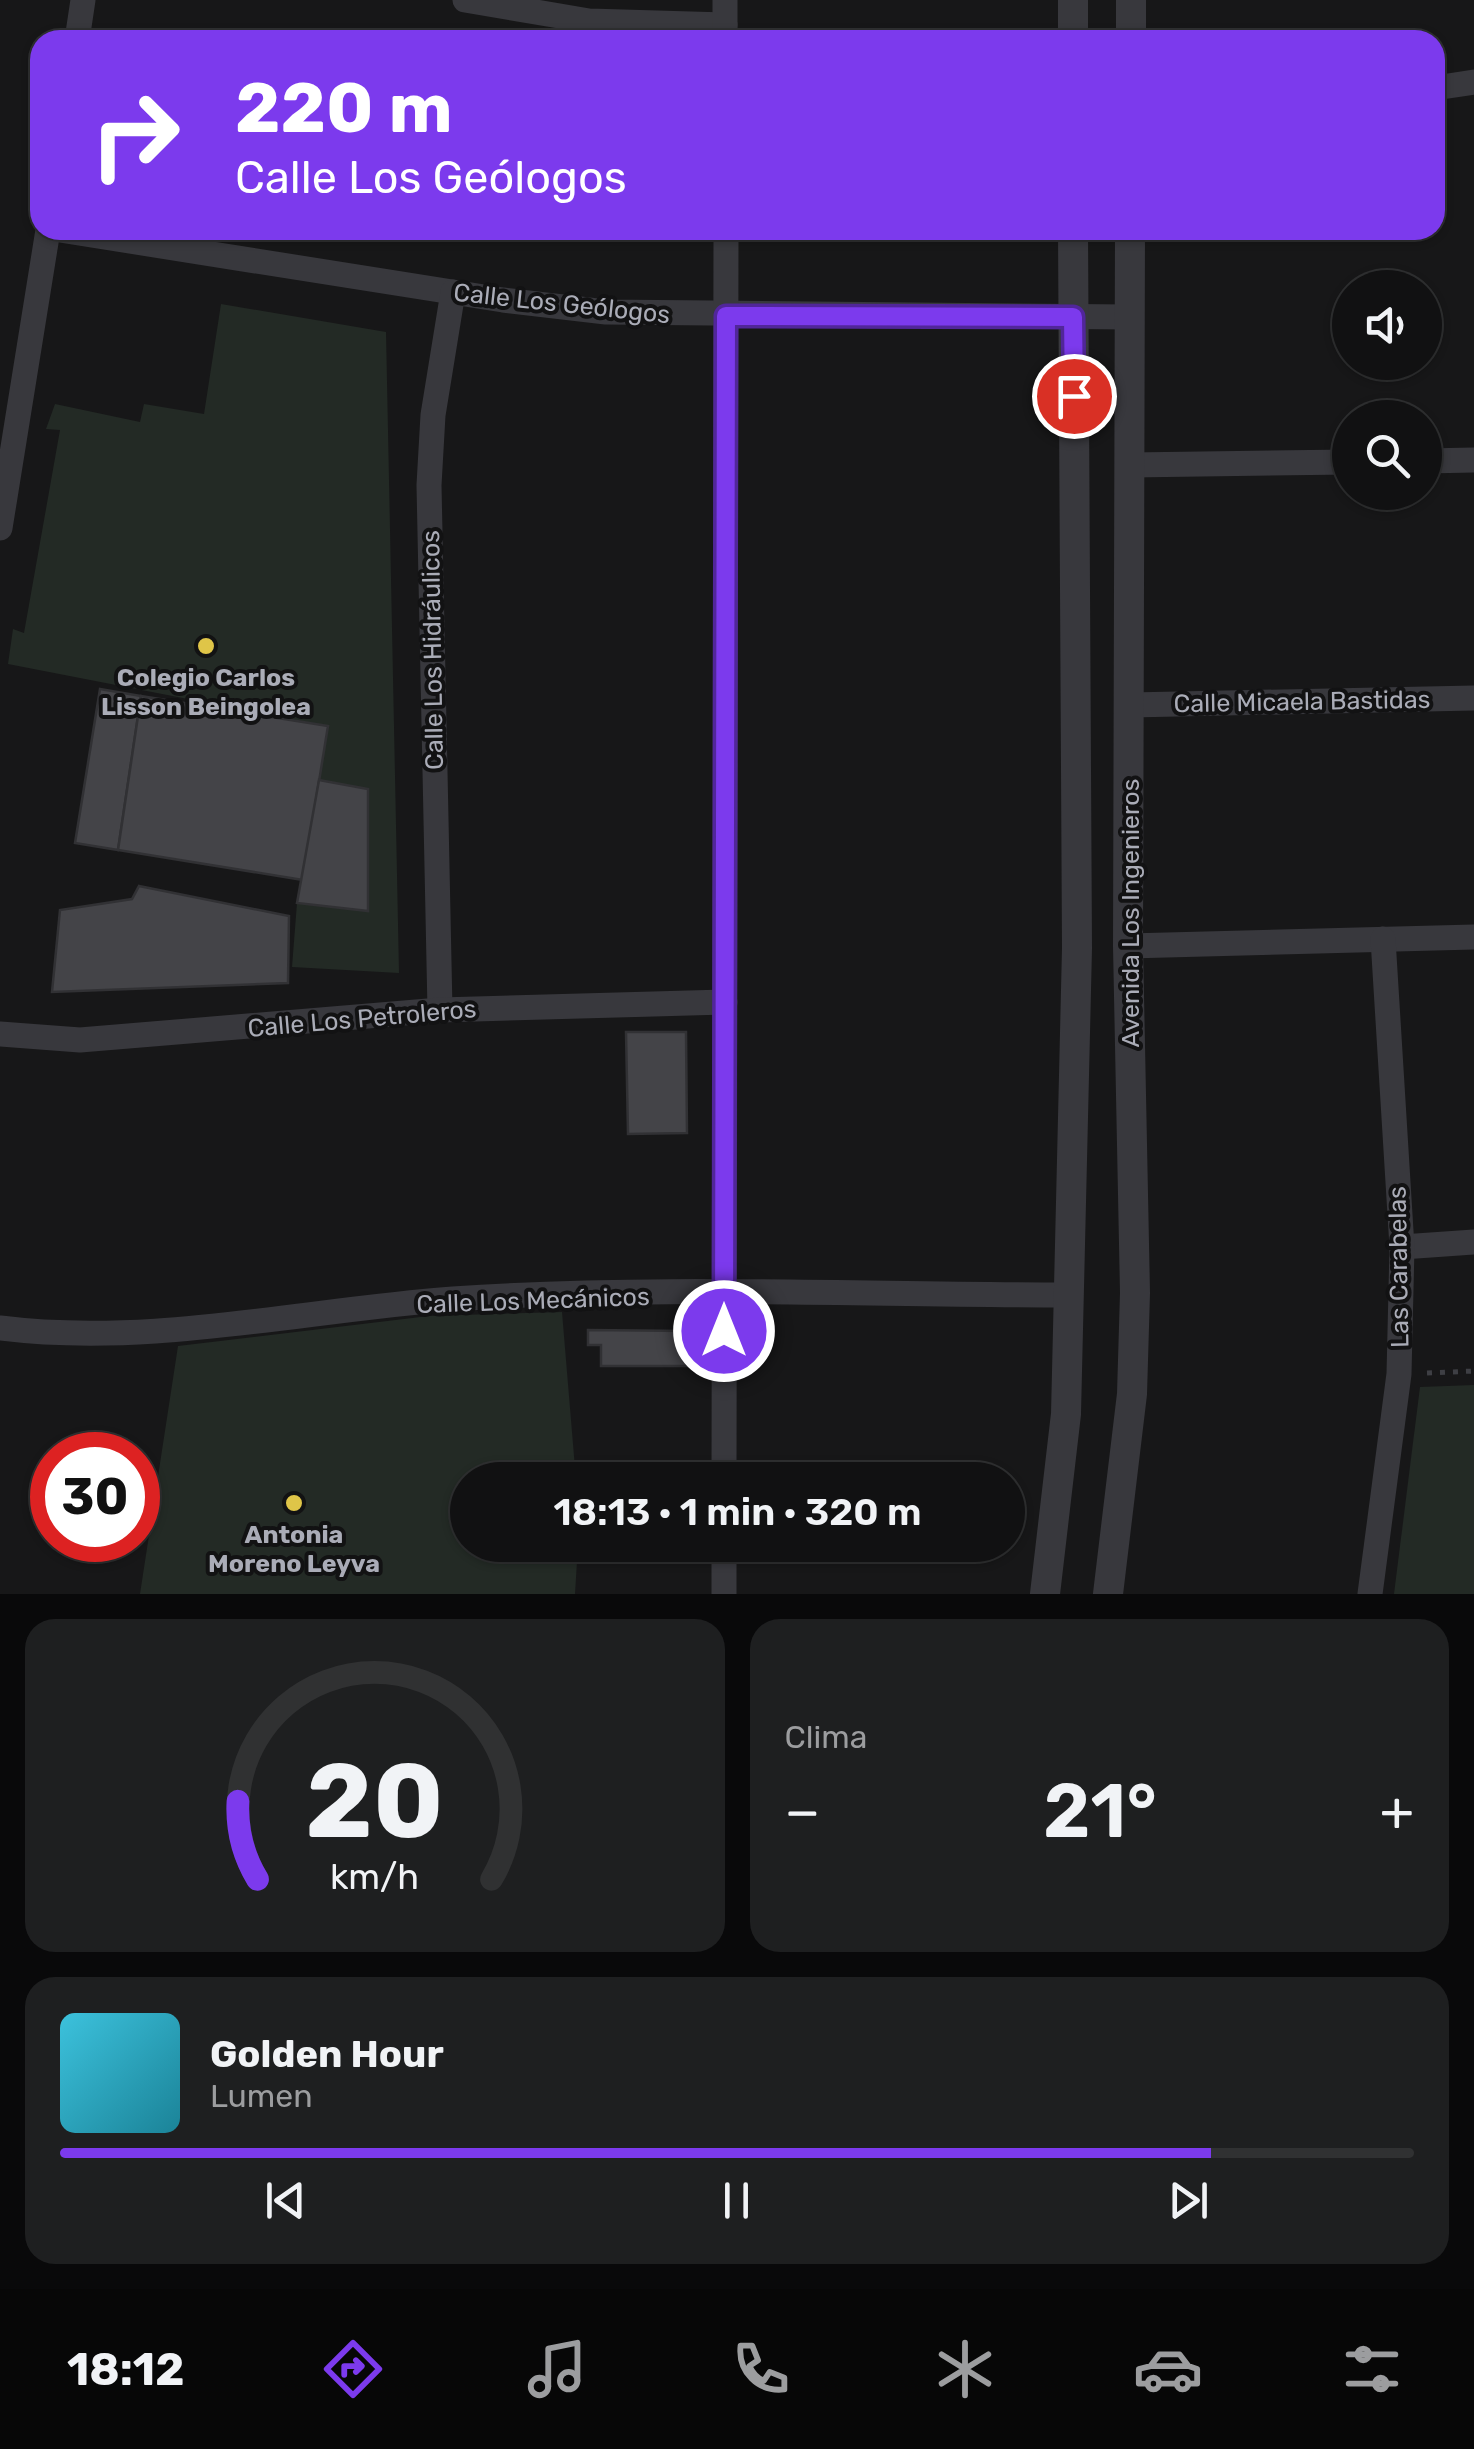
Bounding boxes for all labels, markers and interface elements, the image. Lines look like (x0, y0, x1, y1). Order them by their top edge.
text: 220 m (235, 67, 453, 150)
icon: right (70, 70, 200, 200)
text: Calle Los Geólogos (235, 151, 627, 204)
map controls (1332, 270, 1442, 510)
button: sound (1332, 270, 1442, 380)
street label: Calle Los Geólogos (452, 278, 672, 329)
pin (1032, 354, 1117, 439)
icon: arrive (1047, 369, 1102, 424)
button: search (1332, 400, 1442, 510)
street label: Calle Los Hidráulicos (416, 530, 449, 770)
marker: Colegio Carlos Lisson Beingolea (195, 635, 217, 657)
place label: Colegio Carlos Lisson Beingolea (101, 663, 311, 721)
street label: Calle Micaela Bastidas (1173, 685, 1431, 718)
street label: Avenida Los Ingenieros (1116, 779, 1145, 1047)
street label: Calle Los Petroleros (247, 994, 478, 1043)
street label: Las Carabelas (1383, 1186, 1414, 1348)
position arrow (672, 1279, 776, 1383)
street label: Calle Los Mecánicos (416, 1282, 650, 1319)
speed limit sign: 30 (30, 1432, 160, 1562)
text: 18:13 · 1 min · 320 m (553, 1489, 922, 1535)
marker: Antonia Moreno Leyva (283, 1492, 305, 1514)
place label: Antonia Moreno Leyva (208, 1520, 380, 1578)
text: Clima (785, 1718, 867, 1756)
text: 20 (306, 1740, 444, 1863)
text: 21° (1043, 1767, 1157, 1856)
text: − (785, 1779, 820, 1844)
text: + (1380, 1779, 1414, 1844)
text: km/h (330, 1856, 419, 1898)
text: Golden Hour (210, 2031, 444, 2077)
text: Lumen (210, 2077, 313, 2115)
icon: previous (258, 2173, 313, 2228)
icon: pause (709, 2173, 764, 2228)
icon: next (1161, 2173, 1216, 2228)
icon: directions (318, 2334, 388, 2404)
icon: music (522, 2334, 592, 2404)
icon: phone (726, 2334, 796, 2404)
icon: climate (930, 2334, 1000, 2404)
icon: car (1133, 2334, 1203, 2404)
icon: filters (1337, 2334, 1407, 2404)
text: 18:12 (67, 2343, 184, 2396)

